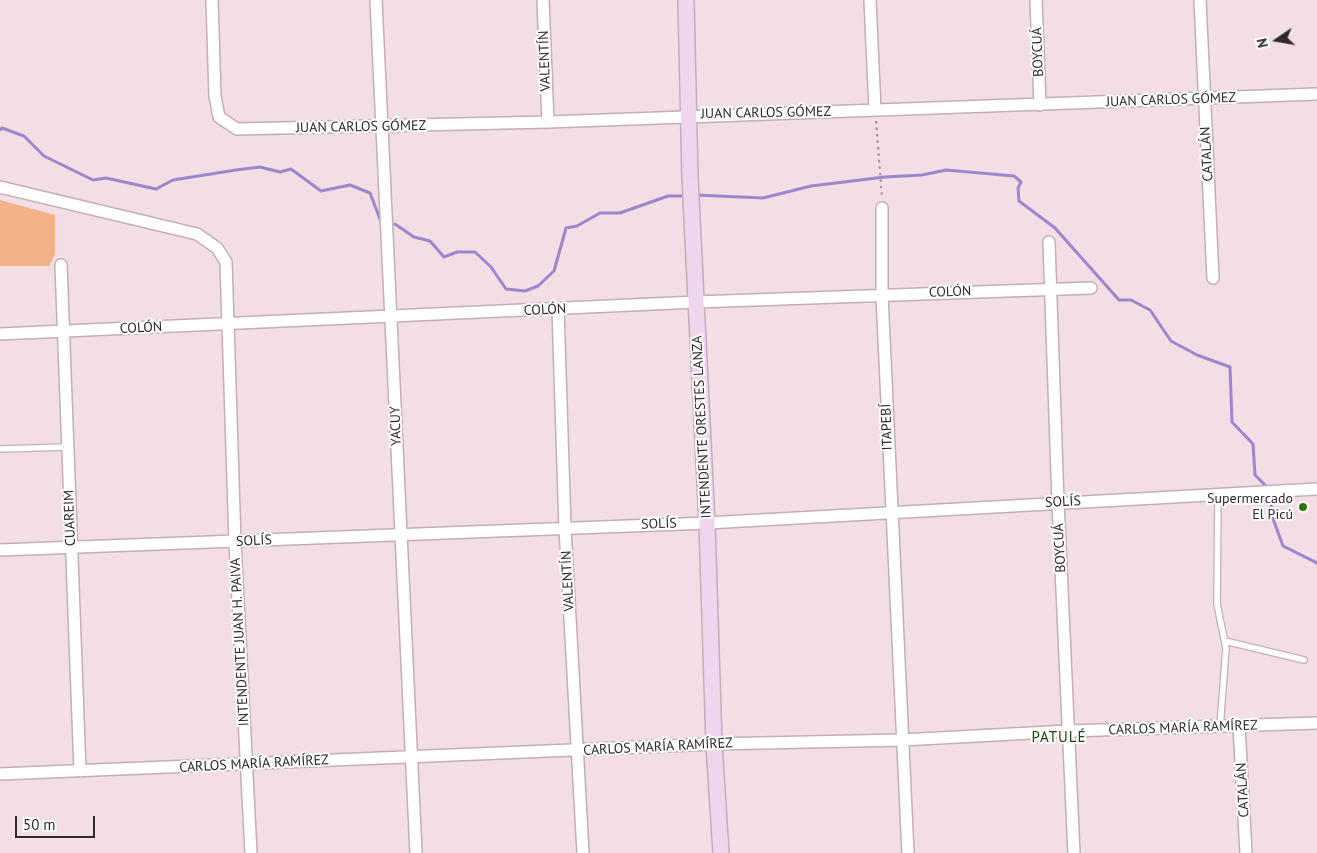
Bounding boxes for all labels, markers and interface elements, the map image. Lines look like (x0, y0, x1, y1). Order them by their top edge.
north arrow (1252, 15, 1302, 65)
street label: BOYCUÁ (1029, 27, 1047, 77)
street label: VALENTÍN (536, 30, 554, 92)
text: N (1253, 37, 1272, 49)
street label: JUAN CARLOS GÓMEZ (1106, 89, 1236, 111)
street label: JUAN CARLOS GÓMEZ (701, 103, 831, 123)
street label: JUAN CARLOS GÓMEZ (296, 117, 426, 137)
street label: CATALÁN (1197, 126, 1217, 182)
street label: COLÓN (928, 283, 972, 301)
street label: COLÓN (523, 300, 567, 320)
street label: COLÓN (119, 318, 163, 338)
street label: INTENDENTE ORESTES LANZA (689, 335, 715, 519)
street label: ITAPEBÍ (878, 403, 896, 451)
street label: YACUY (387, 406, 405, 446)
street label: CUAREIM (61, 490, 79, 546)
place label: Supermercado El Picú (1207, 491, 1293, 524)
street label: SOLÍS (1045, 493, 1081, 511)
marker: Supermercado El Picú (1297, 501, 1309, 513)
street label: SOLÍS (641, 515, 677, 533)
street label: BOYCUÁ (1050, 523, 1070, 573)
street label: SOLÍS (236, 532, 272, 550)
street label: VALENTÍN (558, 550, 578, 612)
street label: INTENDENTE JUAN H. PAIVA (227, 557, 253, 727)
street label: CARLOS MARÍA RAMÍREZ (1108, 717, 1258, 739)
district label: PATULÉ (1031, 729, 1087, 747)
street label: CARLOS MARÍA RAMÍREZ (583, 735, 733, 759)
street label: CARLOS MARÍA RAMÍREZ (179, 752, 329, 776)
street label: CATALÁN (1233, 762, 1253, 818)
scale bar (18, 806, 98, 838)
text: 50 m (23, 815, 56, 834)

